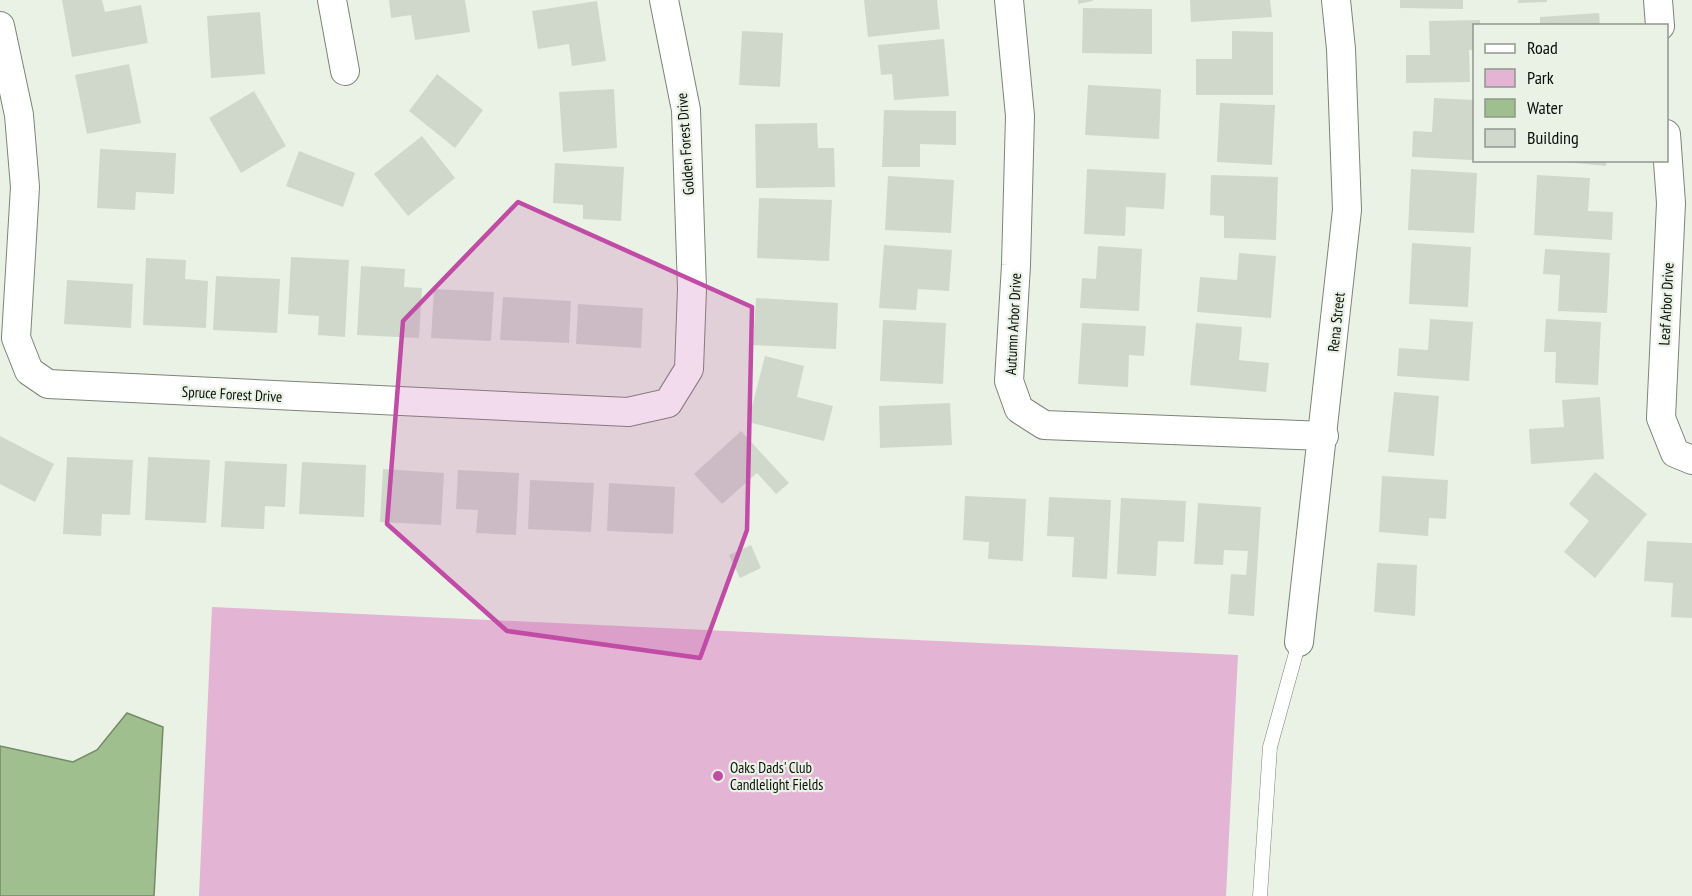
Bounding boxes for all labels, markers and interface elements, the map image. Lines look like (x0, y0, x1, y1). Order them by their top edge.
legend (1473, 24, 1668, 162)
text: Road (1527, 36, 1558, 59)
text: Park (1527, 66, 1554, 89)
street label: Golden Forest Drive (672, 92, 698, 196)
text: Water (1527, 96, 1563, 119)
text: Building (1527, 126, 1579, 149)
street label: Leaf Arbor Drive (1654, 262, 1678, 346)
street label: Autumn Arbor Drive (1001, 273, 1025, 375)
street label: Rena Street (1323, 291, 1349, 353)
street label: Spruce Forest Drive (181, 382, 283, 406)
place label: Oaks Dads' Club Candlelight Fields (730, 758, 823, 794)
marker: Oaks Dads' Club Candlelight Fields (711, 769, 725, 783)

